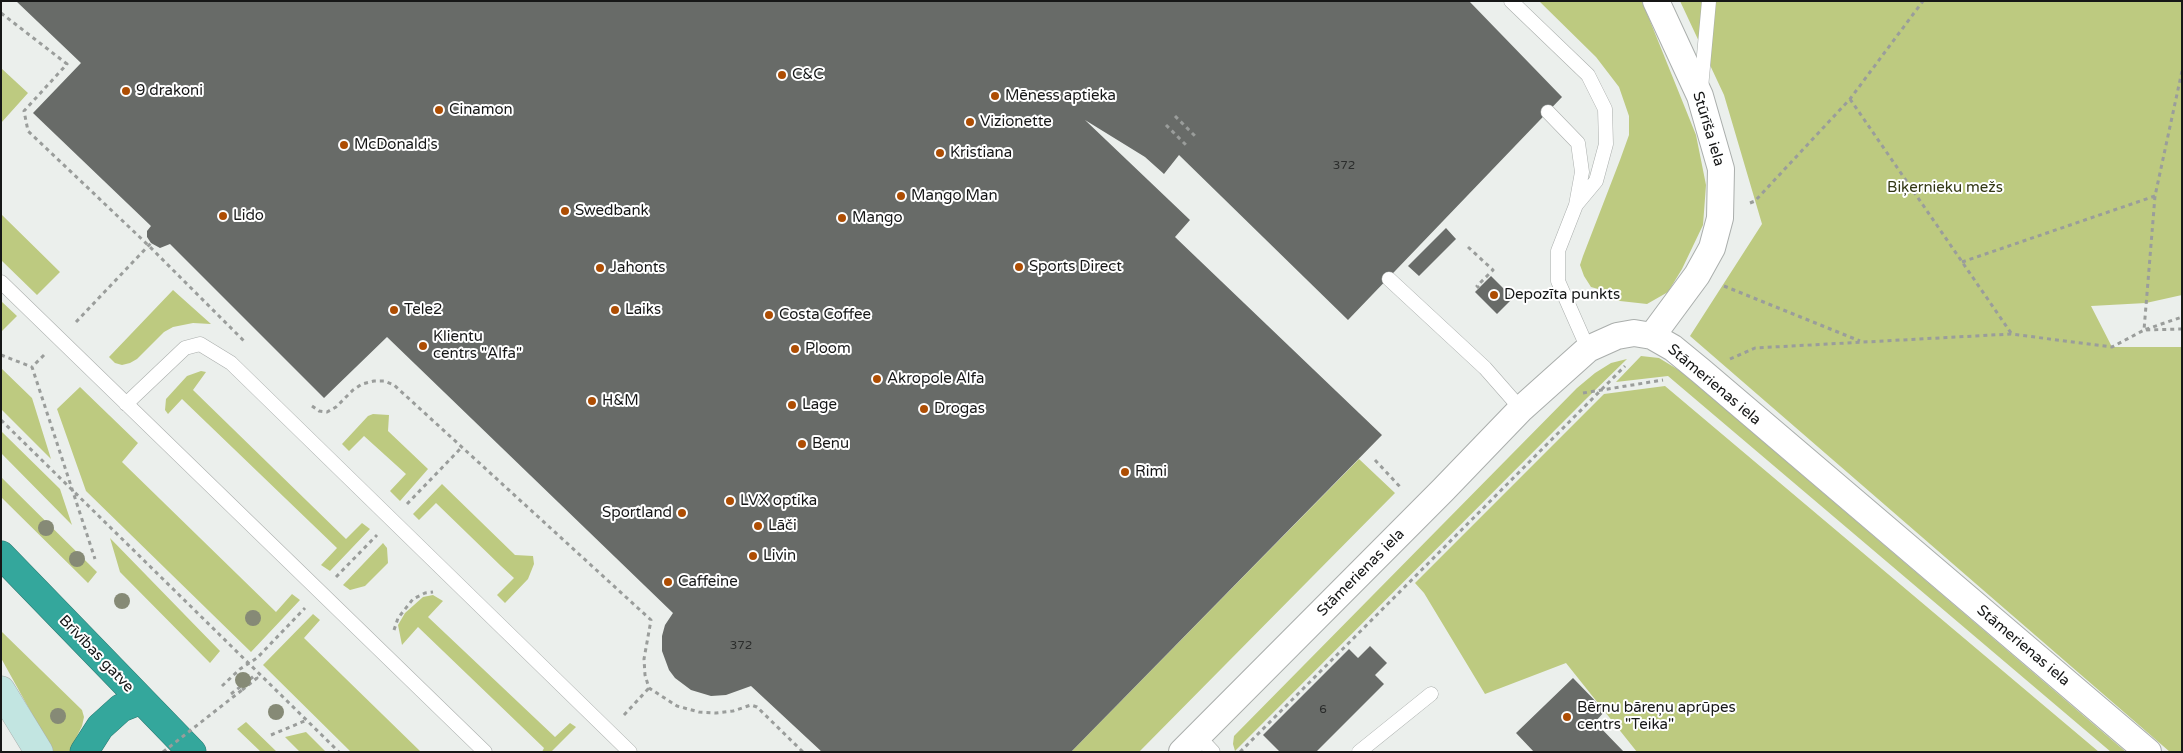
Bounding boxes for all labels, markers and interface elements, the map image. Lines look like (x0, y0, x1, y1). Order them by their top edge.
place label: C&C (792, 66, 824, 84)
marker: C&C (776, 69, 788, 81)
place label: 9 drakoni (136, 82, 203, 100)
marker: 9 drakoni (120, 85, 132, 97)
place label: Mēness aptieka (1005, 87, 1116, 105)
street label: Stūrīša iela (1688, 89, 1728, 169)
marker: Mēness aptieka (989, 90, 1001, 102)
place label: Cinamon (449, 101, 513, 119)
marker: Cinamon (433, 104, 445, 116)
place label: Vizionette (980, 113, 1052, 131)
marker: Vizionette (964, 116, 976, 128)
place label: McDonald's (354, 136, 438, 154)
marker: McDonald's (338, 139, 350, 151)
place label: Kristiana (950, 144, 1012, 162)
marker: Kristiana (934, 147, 946, 159)
house number: 372 (1333, 159, 1355, 173)
park label: Biķernieku mežs (1887, 179, 2003, 197)
place label: Mango Man (911, 187, 998, 205)
marker: Mango Man (895, 190, 907, 202)
place label: Swedbank (575, 202, 649, 220)
marker: Swedbank (559, 205, 571, 217)
place label: Lido (233, 207, 264, 225)
place label: Mango (852, 209, 903, 227)
marker: Lido (217, 210, 229, 222)
marker: Mango (836, 212, 848, 224)
place label: Sports Direct (1029, 258, 1122, 276)
place label: Jahonts (610, 259, 666, 277)
marker: Sports Direct (1013, 261, 1025, 273)
marker: Jahonts (594, 262, 606, 274)
place label: Depozīta punkts (1504, 286, 1620, 304)
marker: Depozīta punkts (1488, 289, 1500, 301)
place label: Tele2 (404, 301, 442, 319)
place label: Laiks (625, 301, 661, 319)
marker: Tele2 (388, 304, 400, 316)
marker: Laiks (609, 304, 621, 316)
place label: Costa Coffee (779, 306, 871, 324)
marker: Costa Coffee (763, 309, 775, 321)
place label: Klientu centrs "Alfa" (433, 328, 522, 363)
marker: Klientu centrs "Alfa" (417, 340, 429, 352)
place label: Ploom (805, 340, 851, 358)
street label: Stāmerienas iela (1664, 341, 1764, 429)
marker: Ploom (789, 343, 801, 355)
place label: Akropole Alfa (887, 370, 984, 388)
marker: Akropole Alfa (871, 373, 883, 385)
place label: H&M (602, 392, 639, 410)
marker: H&M (586, 395, 598, 407)
place label: Lage (802, 396, 837, 414)
marker: Lage (786, 399, 798, 411)
place label: Drogas (934, 400, 985, 418)
marker: Drogas (918, 403, 930, 415)
place label: Benu (812, 435, 849, 453)
marker: Benu (796, 438, 808, 450)
place label: Rimi (1135, 463, 1167, 481)
marker: Rimi (1119, 466, 1131, 478)
place label: LVX optika (740, 492, 817, 510)
marker: LVX optika (724, 495, 736, 507)
place label: Sportland (602, 504, 672, 522)
marker: Sportland (676, 507, 688, 519)
place label: Lāči (768, 517, 797, 535)
marker: Lāči (752, 520, 764, 532)
street label: Stāmerienas iela (1313, 525, 1409, 621)
place label: Livin (763, 547, 796, 565)
marker: Livin (747, 550, 759, 562)
place label: Caffeine (678, 573, 738, 591)
marker: Caffeine (662, 576, 674, 588)
street label: Stāmerienas iela (1973, 602, 2073, 690)
street label: Brīvības gatve (55, 612, 137, 696)
house number: 372 (730, 639, 752, 653)
place label: Bērnu bāreņu aprūpes centrs "Teika" (1577, 699, 1736, 734)
house number: 6 (1319, 703, 1327, 717)
marker: Bērnu bāreņu aprūpes centrs "Teika" (1561, 711, 1573, 723)

